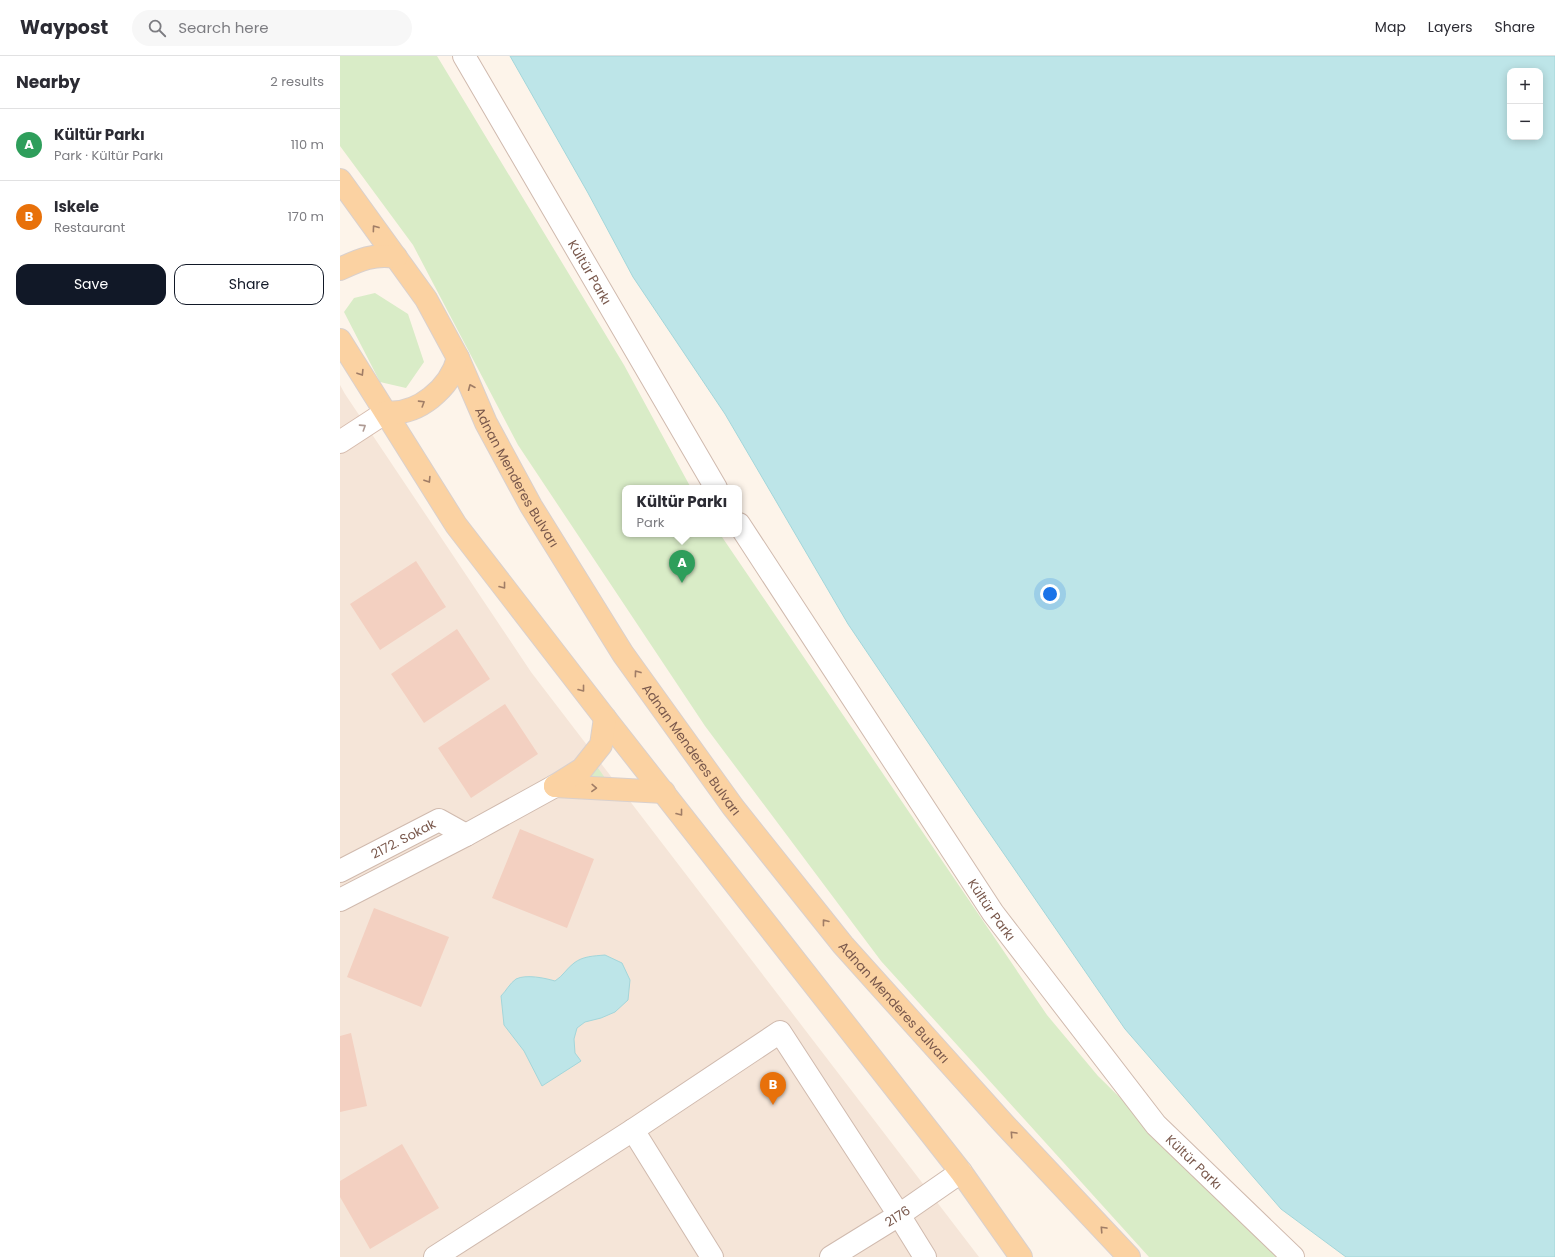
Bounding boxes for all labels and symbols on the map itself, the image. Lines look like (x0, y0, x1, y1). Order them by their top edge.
one-way arrow (373, 226, 380, 233)
street label: Kültür Parkı (564, 236, 616, 308)
one-way arrow (356, 369, 364, 376)
one-way arrow (467, 384, 475, 391)
one-way arrow (418, 401, 425, 408)
street label: Adnan Menderes Bulvarı (471, 404, 564, 551)
one-way arrow (359, 424, 366, 432)
one-way arrow (423, 476, 431, 483)
pin: A (669, 550, 695, 583)
one-way arrow (498, 581, 505, 588)
your location (1040, 584, 1060, 604)
one-way arrow (634, 670, 642, 677)
street label: Adnan Menderes Bulvarı (638, 680, 745, 819)
one-way arrow (578, 684, 585, 691)
one-way arrow (591, 783, 597, 792)
one-way arrow (676, 808, 683, 815)
street label: 2172. Sokak (367, 814, 439, 863)
street label: Kültür Parkı (963, 875, 1020, 944)
one-way arrow (822, 920, 829, 927)
street label: Adnan Menderes Bulvarı (834, 937, 954, 1067)
pin: B (760, 1072, 786, 1105)
street label: Kültür Parkı (1162, 1130, 1227, 1194)
one-way arrow (1011, 1131, 1018, 1139)
street label: 2176 (881, 1201, 914, 1231)
one-way arrow (1100, 1226, 1107, 1234)

